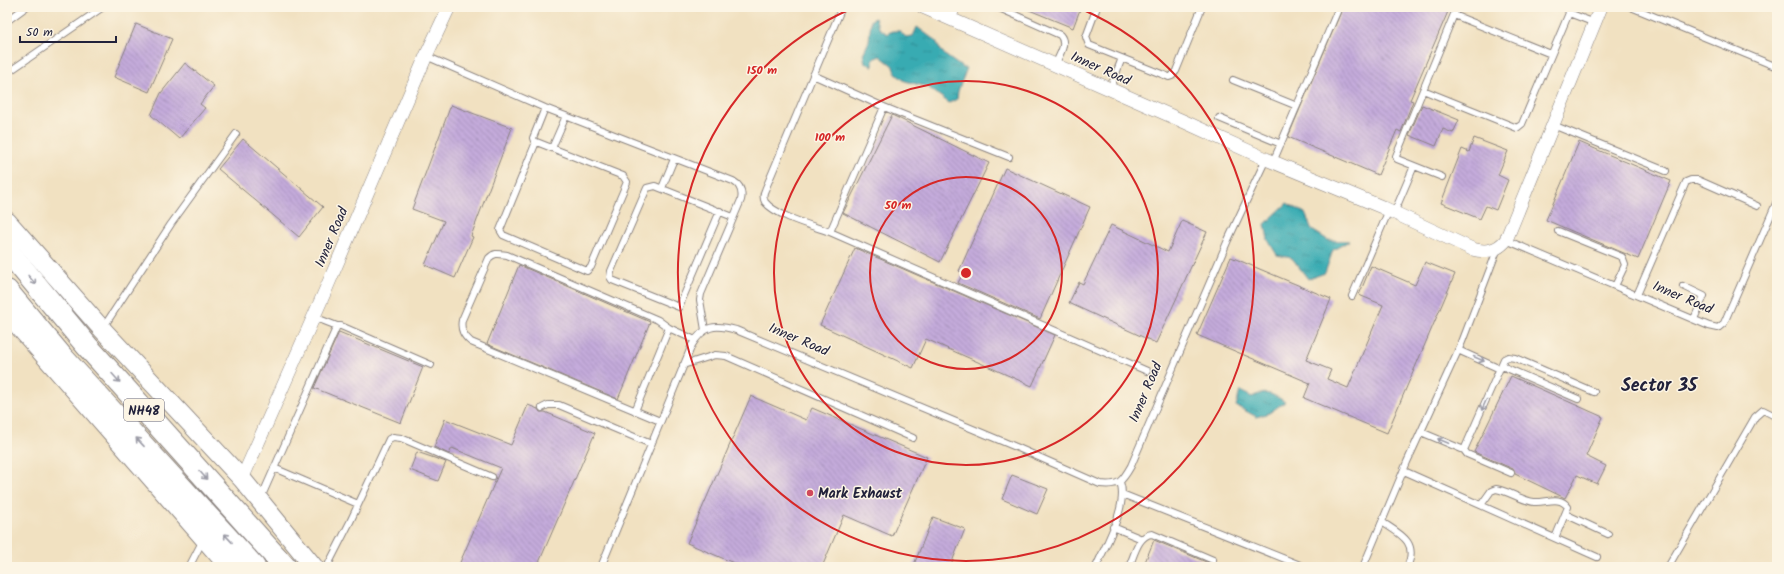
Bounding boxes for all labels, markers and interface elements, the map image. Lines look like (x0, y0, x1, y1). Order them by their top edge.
scale bar (20, 18, 116, 44)
text: 50 m (26, 23, 53, 42)
street label: Inner Road (1067, 46, 1135, 92)
text: 150 m (747, 61, 777, 80)
text: 100 m (815, 128, 845, 147)
text: 50 m (884, 196, 912, 215)
street label: Inner Road (309, 203, 355, 271)
centre of rings (959, 266, 973, 280)
one-way arrow (27, 274, 36, 285)
street label: Inner Road (1649, 275, 1717, 321)
street label: Inner Road (765, 317, 833, 363)
one-way arrow (1473, 356, 1485, 364)
street label: Inner Road (1123, 358, 1169, 426)
district label: Sector 35 (1621, 372, 1699, 401)
one-way arrow (112, 373, 121, 384)
one-way arrow (1480, 398, 1488, 410)
road number: NH48 (124, 399, 164, 421)
one-way arrow (1437, 437, 1449, 444)
one-way arrow (136, 438, 145, 448)
one-way arrow (198, 470, 207, 480)
place label: Mark Exhaust (818, 483, 903, 505)
marker: Mark Exhaust (805, 488, 815, 498)
one-way arrow (223, 533, 232, 543)

